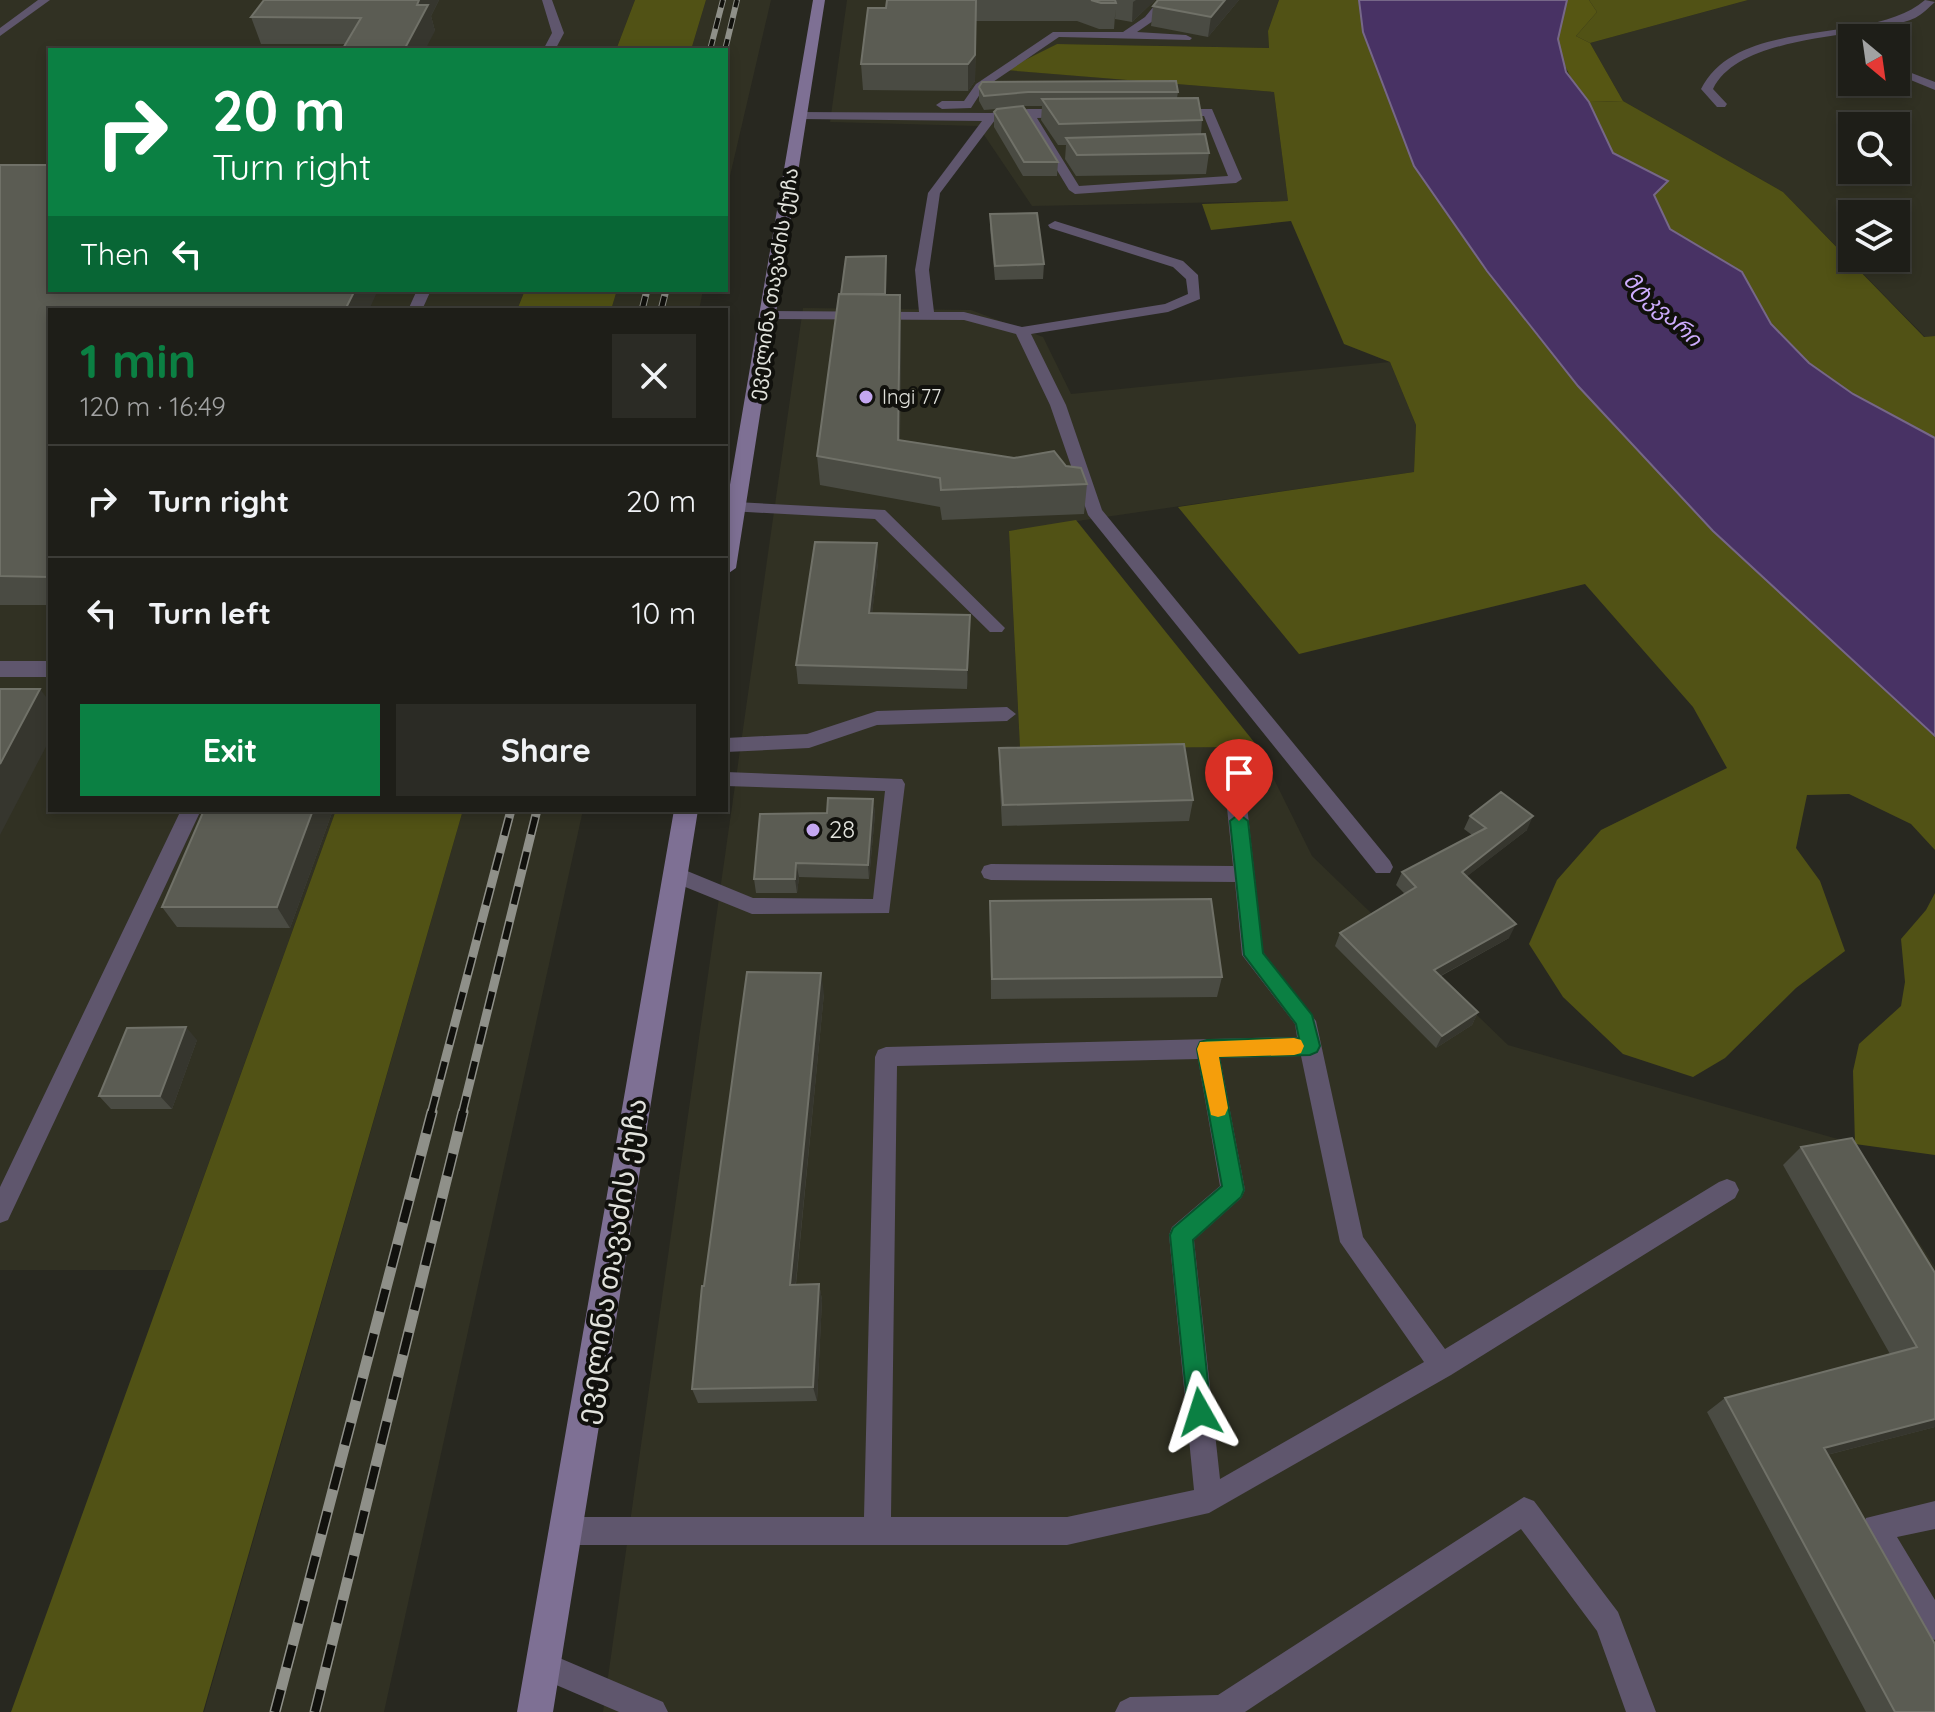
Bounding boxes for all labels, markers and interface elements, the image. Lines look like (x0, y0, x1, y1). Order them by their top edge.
north arrow (1838, 24, 1910, 96)
map controls (1838, 24, 1910, 272)
text: 20 m (212, 75, 346, 145)
icon: right (80, 80, 184, 184)
button: search (1838, 112, 1910, 184)
text: Turn right (212, 144, 371, 189)
street label: ეველინა თავაძის ქუჩა (742, 166, 804, 402)
button: layers (1838, 200, 1910, 272)
icon: left (165, 232, 209, 276)
text: Then (80, 235, 149, 273)
water label: მტკვარი (1618, 266, 1709, 353)
text: 1 min (80, 330, 196, 390)
button: close (612, 334, 696, 418)
place label: Ingi 77 (882, 384, 941, 409)
marker: Ingi 77 (857, 388, 875, 406)
text: 120 m · 16:49 (80, 390, 226, 423)
icon: right (80, 479, 124, 523)
text: Turn right (148, 482, 289, 520)
text: 20 m (626, 482, 696, 520)
icon: left (80, 591, 124, 635)
text: Turn left (148, 594, 271, 632)
text: 10 m (632, 594, 696, 632)
button: Exit (80, 704, 380, 796)
button: Share (396, 704, 696, 796)
pin (1205, 739, 1273, 821)
icon: arrive (1217, 751, 1261, 795)
place label: 28 (829, 814, 855, 844)
marker: 28 (804, 821, 822, 839)
street label: ეველინა თავაძის ქუჩა (567, 1096, 654, 1426)
position arrow (1158, 1370, 1242, 1454)

